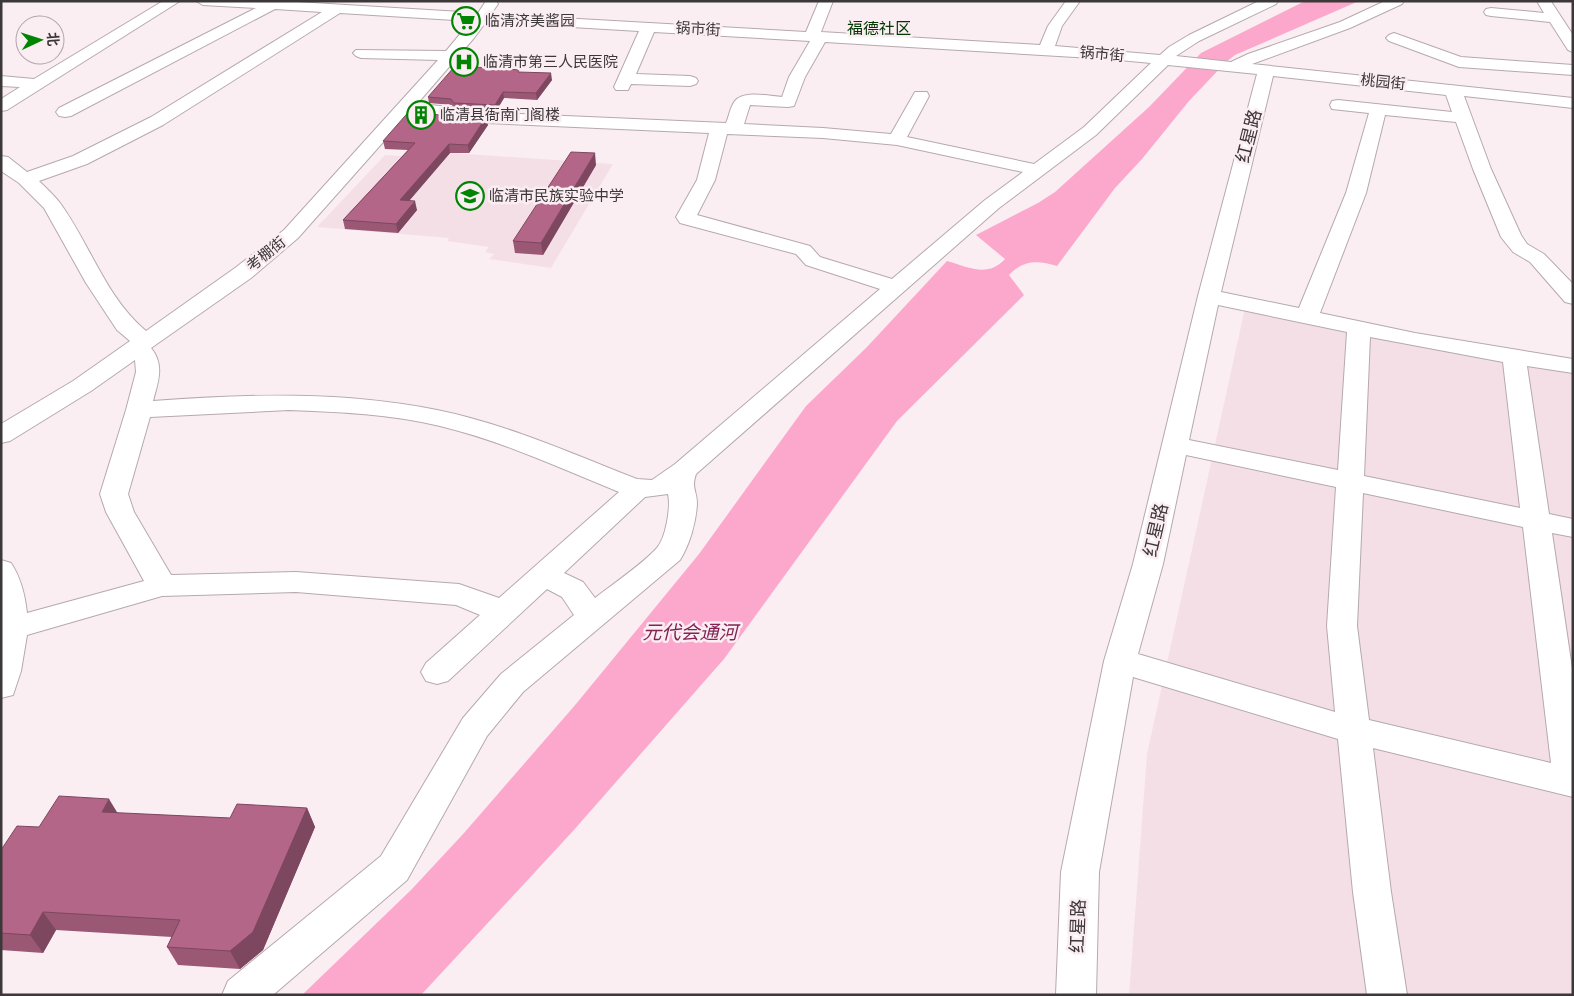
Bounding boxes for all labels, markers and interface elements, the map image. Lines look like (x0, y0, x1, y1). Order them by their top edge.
supermarket icon: 临清济美酱园 (451, 6, 481, 36)
place label: 临清济美酱园 (485, 12, 575, 30)
north arrow (15, 15, 65, 65)
street label: 锅市街 (675, 19, 721, 39)
district label: 福德社区 (847, 19, 911, 39)
text: 北 (44, 32, 61, 47)
street label: 锅市街 (1079, 43, 1125, 65)
hospital icon: 临清市第三人民医院 (449, 47, 479, 77)
place label: 临清市第三人民医院 (483, 53, 618, 71)
street label: 桃园街 (1360, 71, 1406, 93)
building icon: 临清县衙南门阁楼 (406, 100, 436, 130)
place label: 临清县衙南门阁楼 (440, 106, 560, 124)
street label: 红星路 (1232, 107, 1266, 165)
school or university icon: 临清市民族实验中学 (455, 181, 485, 211)
place label: 临清市民族实验中学 (489, 187, 624, 205)
street label: 考棚街 (243, 233, 289, 275)
street label: 红星路 (1139, 501, 1173, 559)
water label: 元代会通河 (642, 622, 741, 644)
street label: 红星路 (1066, 899, 1090, 953)

